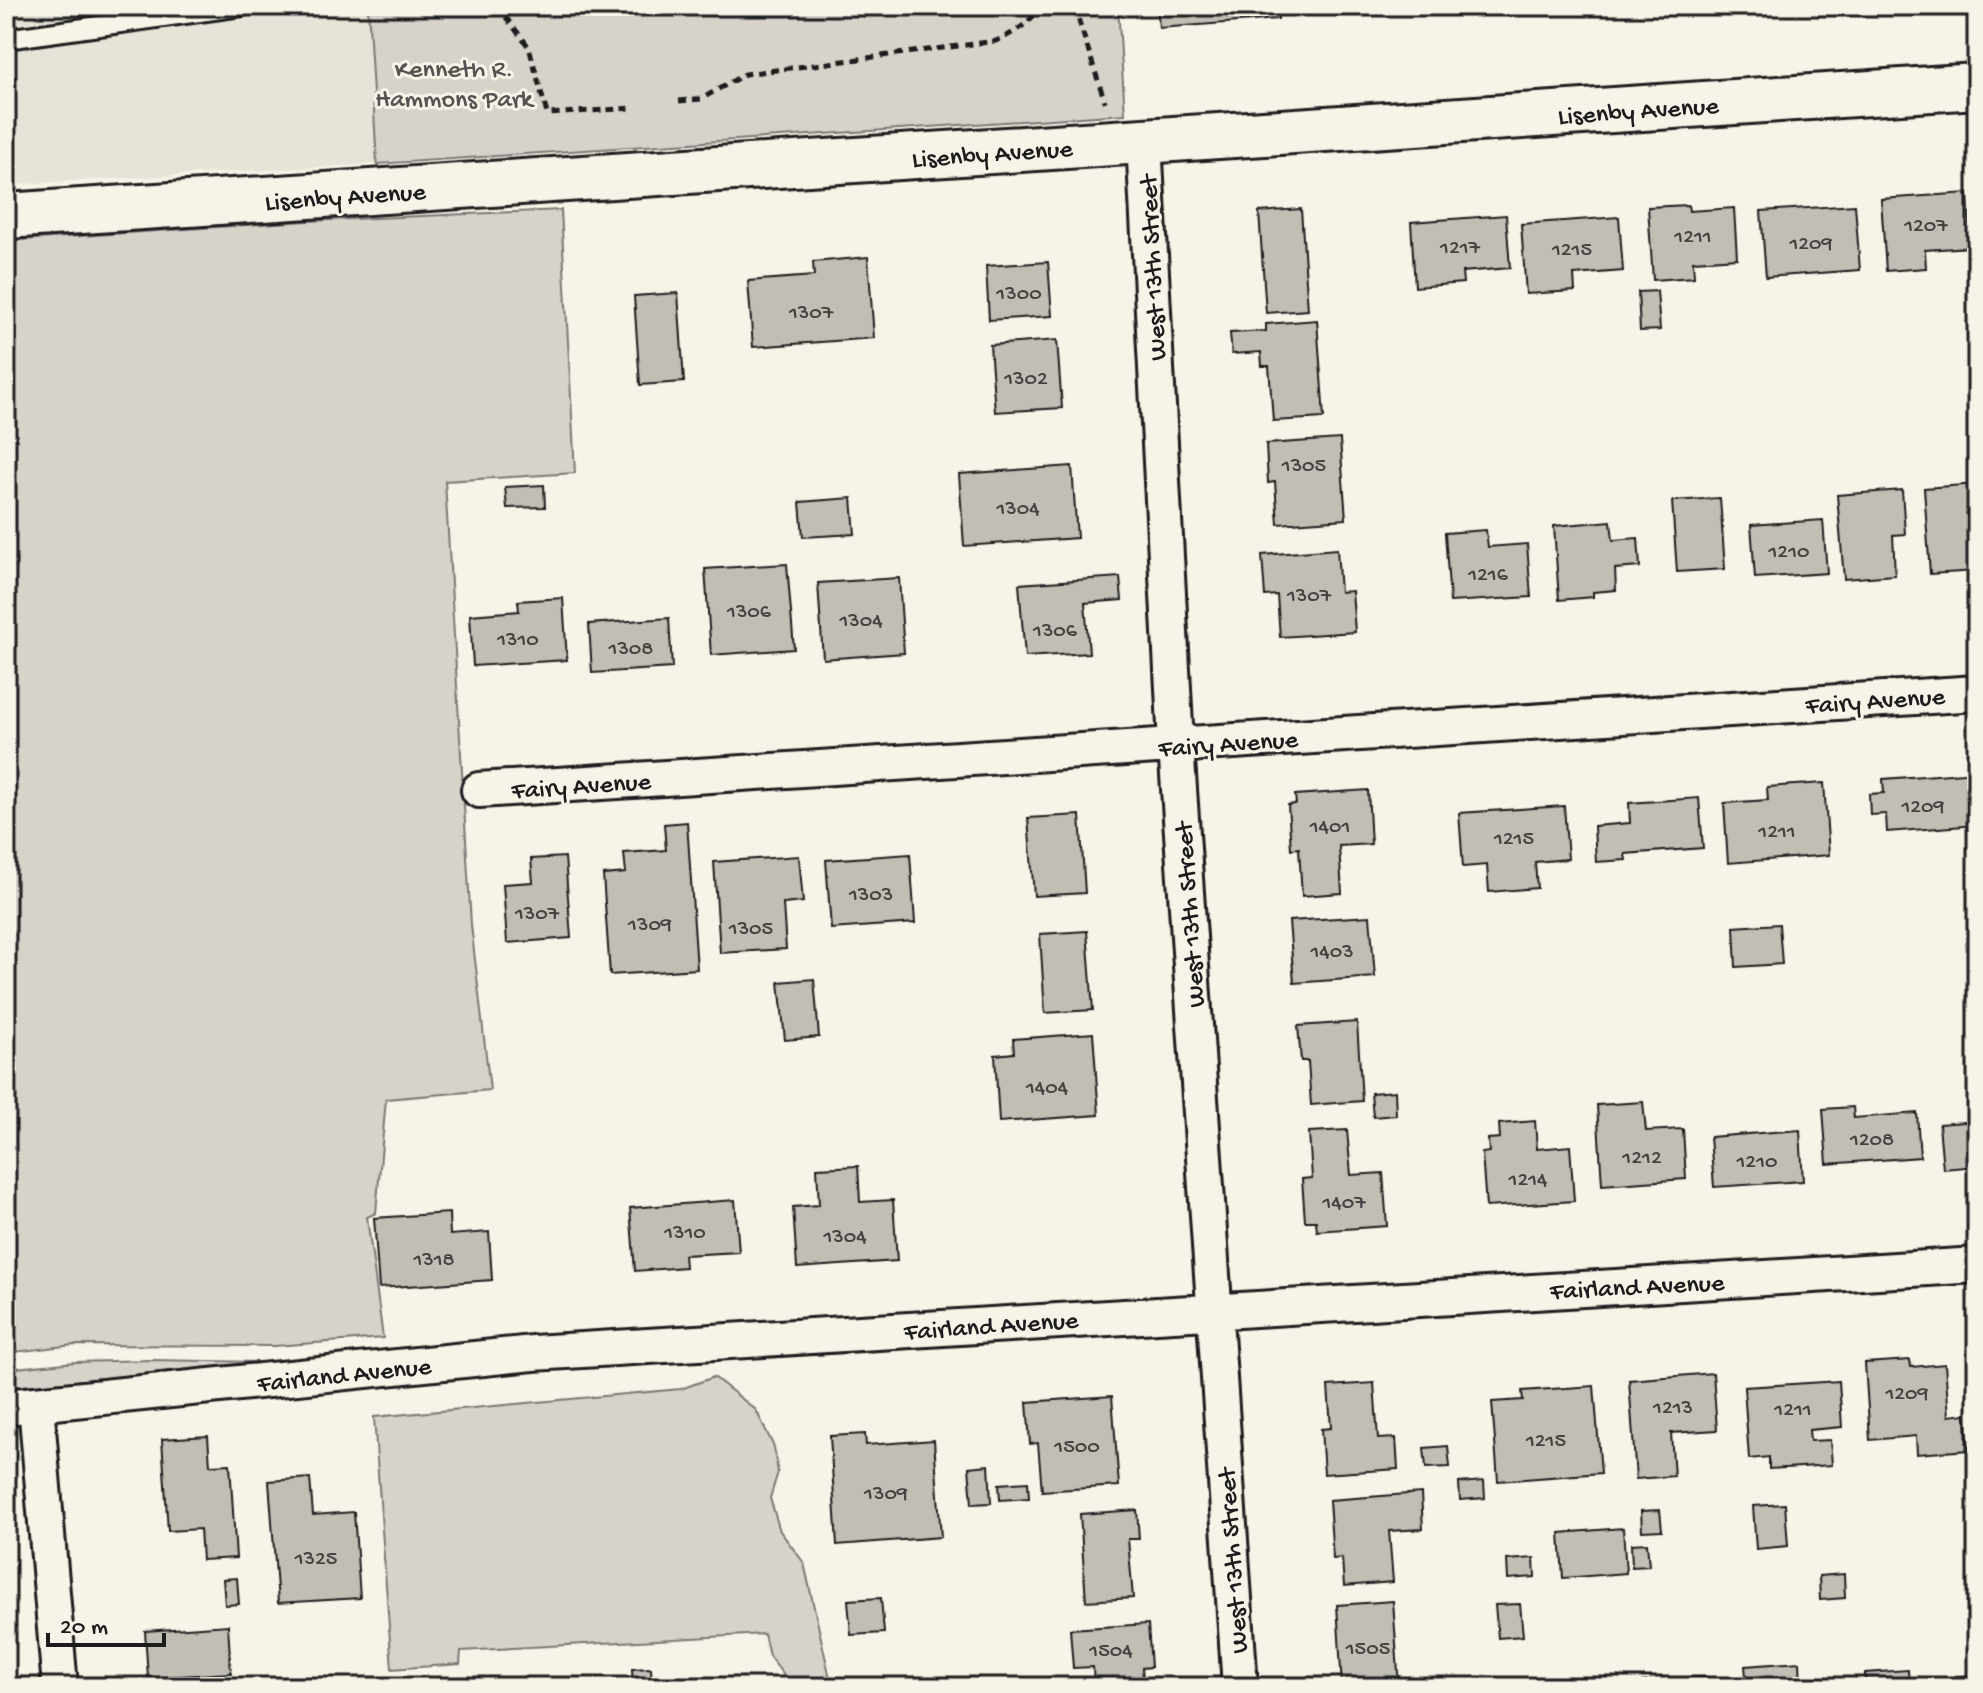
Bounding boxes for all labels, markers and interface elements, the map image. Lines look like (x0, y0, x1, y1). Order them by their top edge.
park label: Kenneth R. Hammons Park (375, 56, 535, 117)
street label: Lisenby Avenue (1557, 92, 1720, 135)
street label: Lisenby Avenue (911, 135, 1074, 178)
street label: West 13th Street (1135, 172, 1176, 361)
street label: Lisenby Avenue (264, 178, 427, 221)
house number: 1207 (1903, 214, 1948, 240)
house number: 1211 (1673, 225, 1712, 251)
house number: 1209 (1788, 232, 1833, 258)
house number: 1217 (1439, 236, 1481, 262)
house number: 1215 (1551, 238, 1592, 264)
house number: 1300 (995, 282, 1042, 308)
house number: 1307 (788, 301, 834, 327)
house number: 1302 (1003, 367, 1048, 393)
house number: 1305 (1281, 454, 1326, 480)
house number: 1304 (995, 497, 1040, 523)
house number: 1210 (1767, 540, 1810, 566)
house number: 1216 (1467, 563, 1509, 589)
house number: 1307 (1286, 584, 1332, 610)
house number: 1306 (726, 600, 772, 626)
house number: 1304 (838, 609, 883, 635)
house number: 1306 (1032, 619, 1078, 645)
house number: 1310 (496, 628, 539, 654)
house number: 1308 (608, 637, 653, 663)
street label: Fairy Avenue (1804, 683, 1947, 724)
street label: Fairy Avenue (1157, 726, 1300, 767)
street label: Fairy Avenue (510, 768, 653, 809)
house number: 1209 (1900, 795, 1945, 821)
house number: 1401 (1309, 815, 1350, 841)
street label: West 13th Street (1170, 818, 1214, 1009)
house number: 1211 (1757, 820, 1796, 846)
house number: 1215 (1493, 827, 1534, 853)
house number: 1303 (848, 883, 893, 909)
house number: 1307 (514, 902, 560, 928)
house number: 1309 (627, 913, 672, 939)
house number: 1305 (728, 917, 773, 943)
house number: 1403 (1309, 940, 1354, 966)
house number: 1404 (1025, 1076, 1069, 1102)
house number: 1208 (1849, 1128, 1894, 1154)
house number: 1212 (1621, 1146, 1662, 1172)
house number: 1210 (1735, 1150, 1778, 1176)
house number: 1214 (1508, 1168, 1548, 1194)
house number: 1407 (1321, 1191, 1366, 1217)
house number: 1310 (663, 1221, 706, 1247)
house number: 1304 (822, 1225, 867, 1251)
house number: 1318 (412, 1248, 455, 1274)
street label: Fairland Avenue (1548, 1269, 1726, 1310)
street label: Fairland Avenue (902, 1307, 1080, 1350)
street label: Fairland Avenue (255, 1353, 434, 1402)
house number: 1209 (1884, 1382, 1929, 1408)
house number: 1213 (1652, 1396, 1693, 1422)
house number: 1211 (1773, 1398, 1812, 1424)
house number: 1215 (1525, 1429, 1566, 1455)
house number: 1500 (1053, 1435, 1100, 1461)
street label: West 13th Street (1213, 1464, 1257, 1655)
house number: 1309 (863, 1482, 908, 1508)
house number: 1325 (294, 1547, 337, 1573)
scale bar (48, 1597, 164, 1647)
text: 20 m (60, 1614, 108, 1643)
house number: 1505 (1345, 1637, 1390, 1663)
house number: 1504 (1088, 1639, 1133, 1665)

